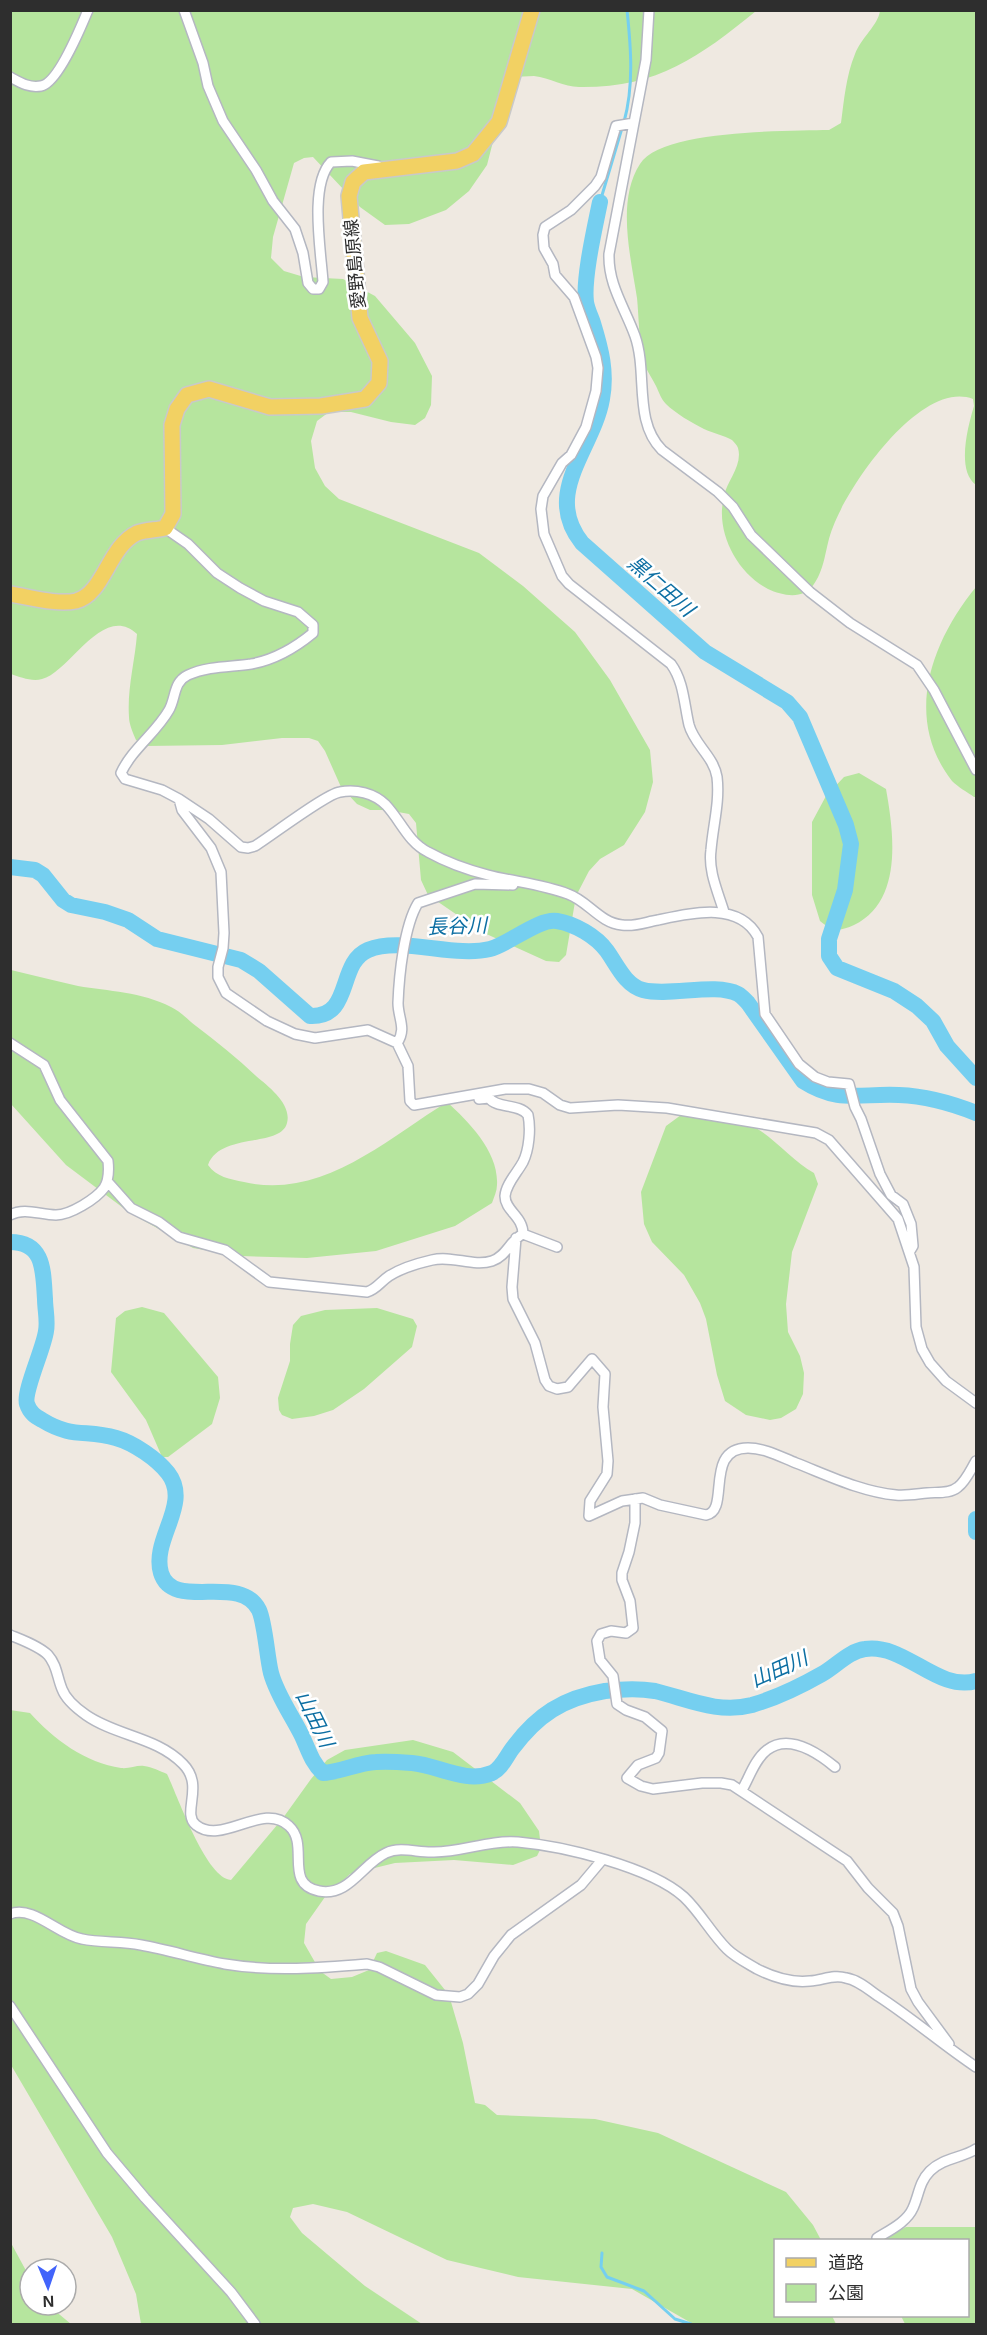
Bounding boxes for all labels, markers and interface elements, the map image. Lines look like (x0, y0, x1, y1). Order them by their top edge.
street label: 愛野島原線 (341, 218, 369, 310)
water label: 黒仁田川 (624, 551, 700, 622)
water label: 長谷川 (427, 914, 489, 938)
water label: 山田川 (747, 1646, 813, 1691)
water label: 山田川 (292, 1687, 339, 1753)
legend (774, 2239, 969, 2317)
text: 道路 (828, 2253, 864, 2273)
north arrow (18, 2257, 78, 2317)
text: 公園 (828, 2283, 864, 2303)
text: N (42, 2293, 55, 2310)

